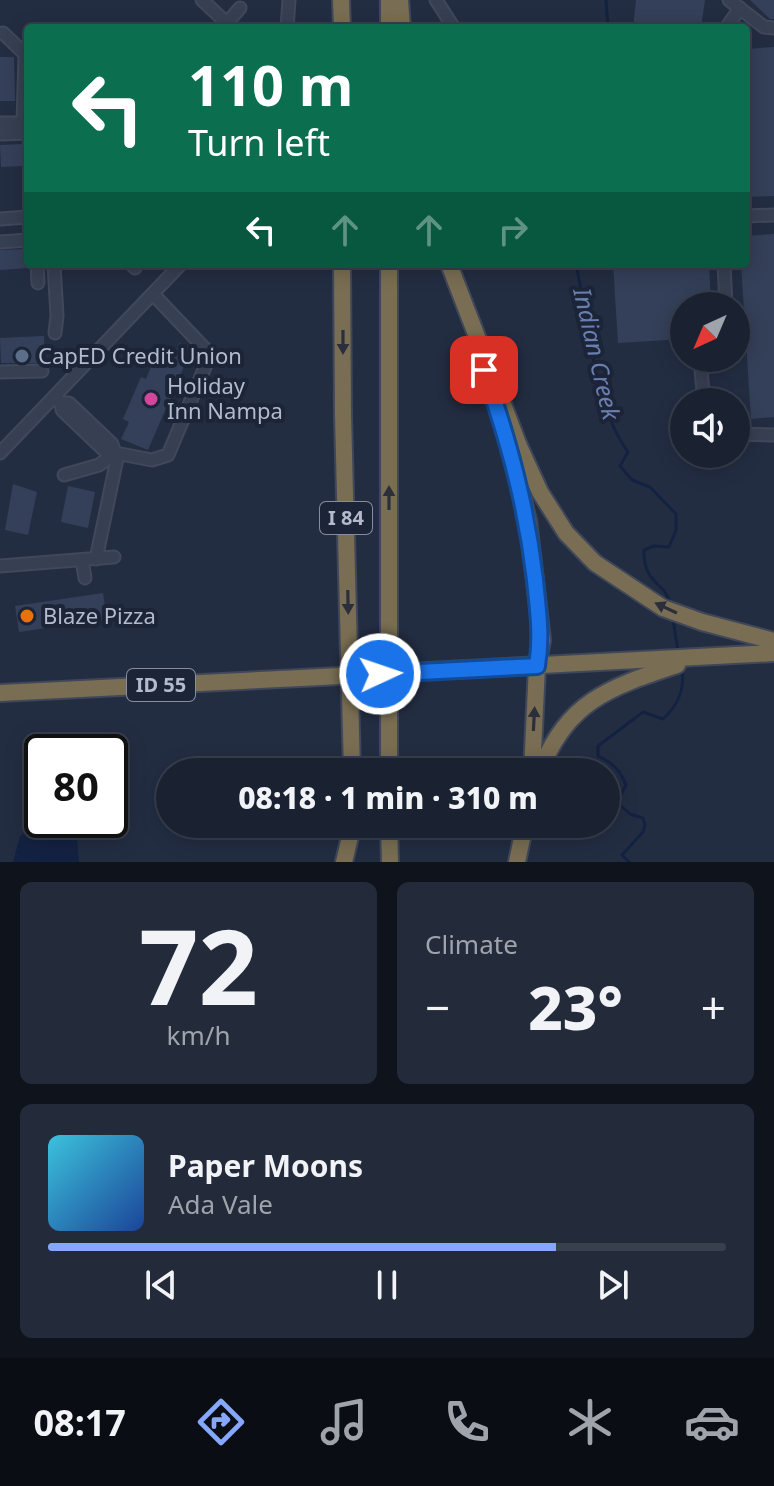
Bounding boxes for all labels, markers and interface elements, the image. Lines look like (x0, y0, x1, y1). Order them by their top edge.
text: 110 m (188, 46, 353, 122)
icon: left (56, 56, 160, 160)
text: Turn left (188, 118, 330, 167)
icon: left (239, 208, 283, 252)
icon: ahead (323, 208, 367, 252)
icon: ahead (407, 208, 451, 252)
icon: right (491, 208, 535, 252)
water label: Indian Creek (566, 283, 629, 424)
north arrow (670, 292, 750, 372)
map controls (670, 292, 750, 468)
one-way arrow (337, 330, 349, 355)
pin (450, 336, 518, 404)
place label: CapED Credit Union (38, 340, 242, 370)
marker: CapED Credit Union (13, 347, 31, 365)
icon: arrive (462, 348, 506, 392)
place label: Holiday Inn Nampa (167, 370, 283, 425)
button: sound (670, 388, 750, 468)
marker: Holiday Inn Nampa (142, 390, 160, 408)
one-way arrow (383, 485, 395, 510)
road number: I 84 (320, 502, 372, 534)
one-way arrow (341, 590, 354, 615)
place label: Blaze Pizza (43, 600, 156, 630)
one-way arrow (655, 601, 678, 615)
marker: Blaze Pizza (18, 607, 36, 625)
position arrow (338, 632, 422, 716)
road number: ID 55 (127, 669, 195, 701)
one-way arrow (528, 706, 541, 731)
speed limit sign: 80 (24, 734, 128, 838)
text: 08:18 · 1 min · 310 m (238, 777, 538, 818)
text: 72 (139, 894, 258, 1035)
text: Climate (425, 926, 518, 962)
text: 23° (528, 966, 623, 1048)
text: − (425, 977, 450, 1037)
text: + (701, 977, 726, 1037)
text: km/h (167, 1017, 230, 1053)
text: Paper Moons (168, 1145, 363, 1186)
text: Ada Vale (168, 1186, 273, 1222)
icon: previous (139, 1263, 183, 1307)
icon: pause (365, 1263, 409, 1307)
icon: next (591, 1263, 635, 1307)
icon: directions (193, 1394, 249, 1450)
icon: music (316, 1394, 372, 1450)
icon: phone (439, 1394, 495, 1450)
icon: climate (562, 1394, 618, 1450)
icon: car (684, 1394, 740, 1450)
text: 08:17 (33, 1398, 126, 1447)

